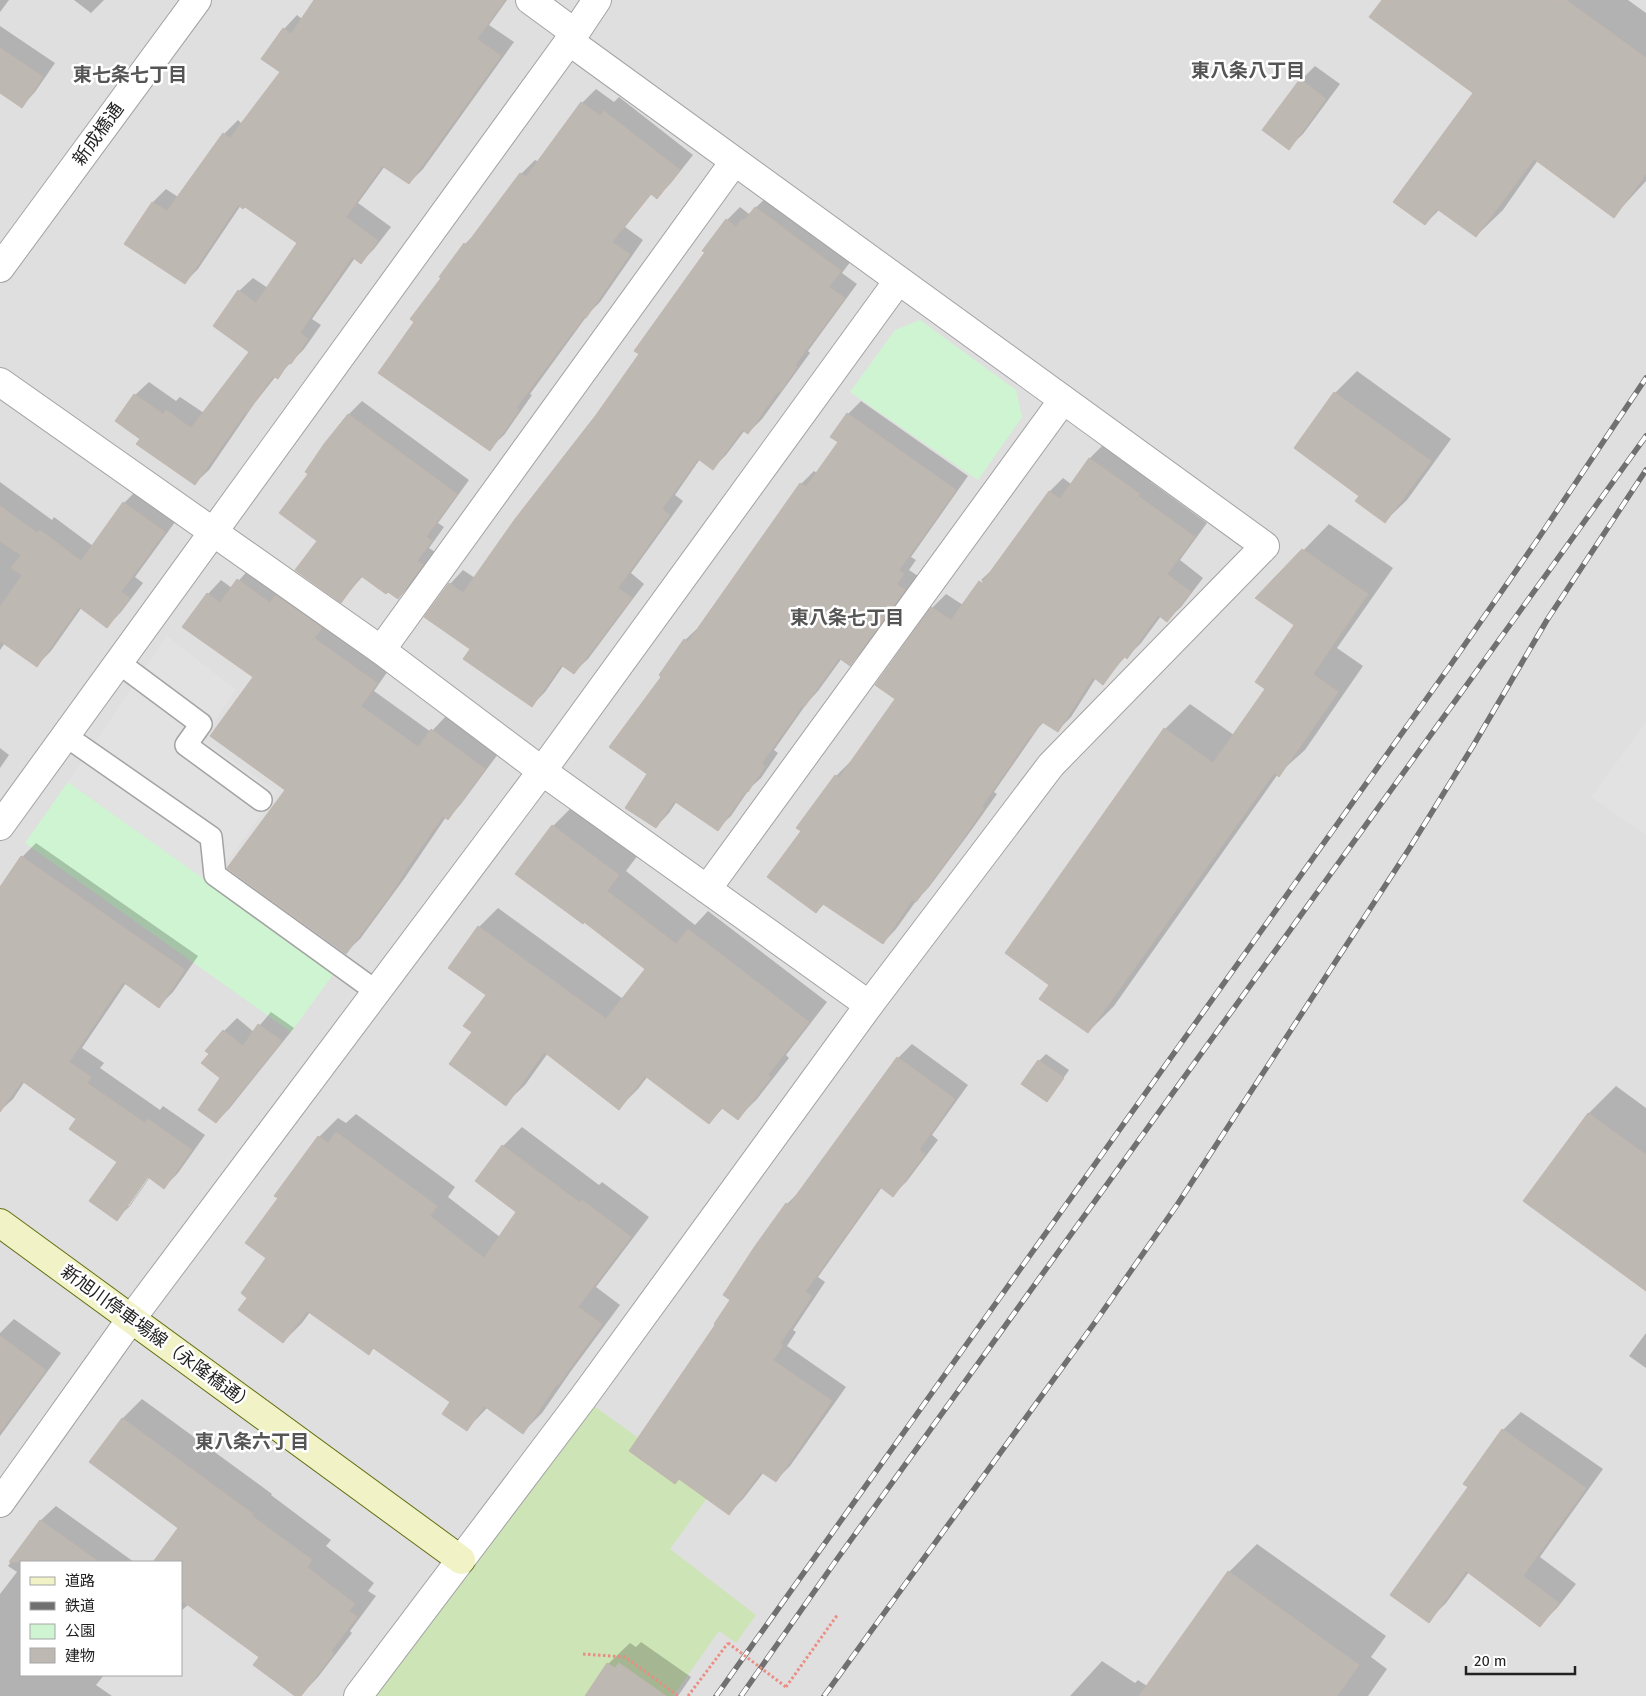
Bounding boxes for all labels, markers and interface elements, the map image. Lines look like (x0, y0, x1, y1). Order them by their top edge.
district label: 東八条八丁目 (1191, 59, 1305, 82)
district label: 東七条七丁目 (73, 63, 187, 86)
street label: 新成橋通 (68, 98, 128, 170)
district label: 東八条七丁目 (790, 606, 904, 629)
street label: 新旭川停車場線（永隆橋通） (57, 1260, 259, 1416)
district label: 東八条六丁目 (195, 1430, 309, 1453)
legend (20, 1561, 182, 1676)
text: 道路 (65, 1572, 95, 1590)
text: 鉄道 (65, 1597, 95, 1615)
text: 公園 (65, 1622, 95, 1640)
scale bar (1466, 1644, 1575, 1676)
text: 建物 (65, 1647, 95, 1665)
text: 20 m (1474, 1652, 1507, 1670)

